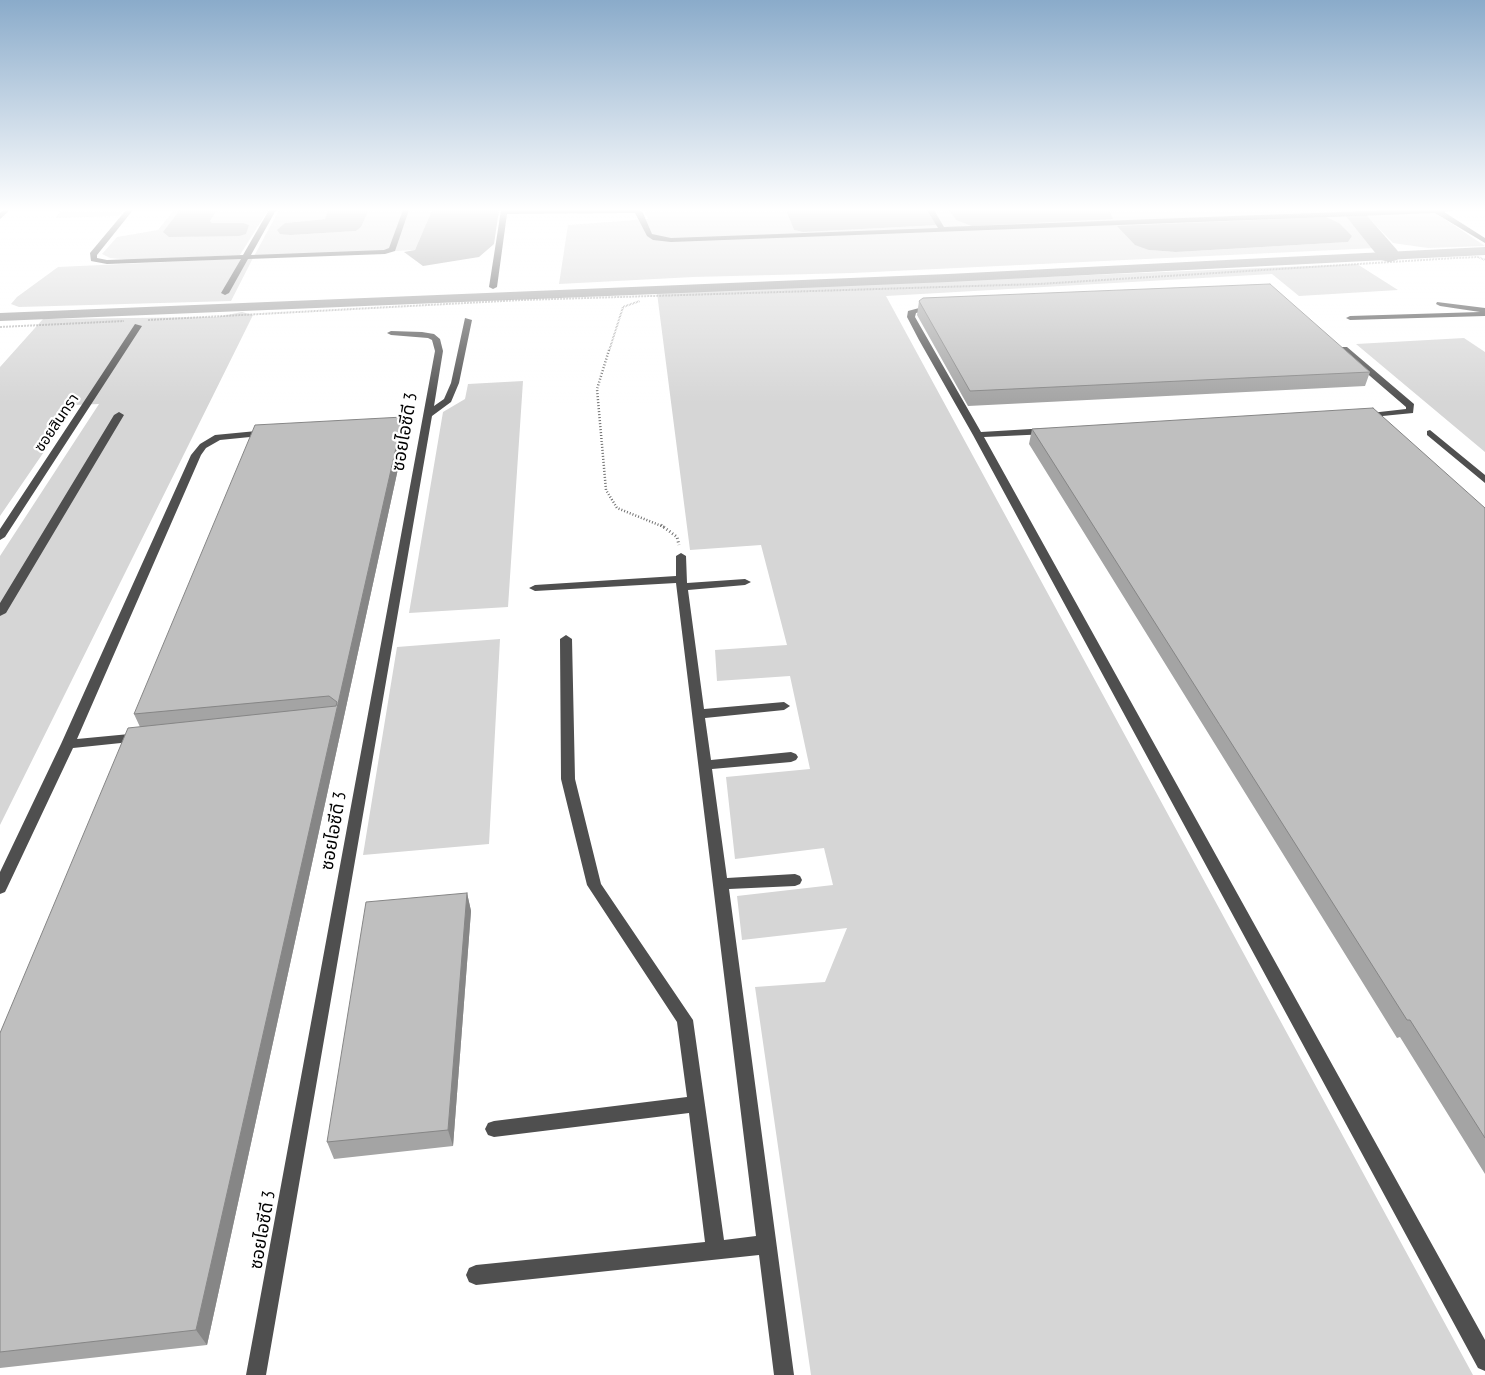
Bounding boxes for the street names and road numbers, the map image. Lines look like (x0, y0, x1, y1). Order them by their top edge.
street label: ซอยสินทรา (31, 391, 83, 455)
street label: ซอยไอซีดี 3 (387, 391, 423, 473)
street label: ซอยไอซีดี 3 (316, 790, 352, 872)
street label: ซอยไอซีดี 3 (245, 1189, 281, 1271)

